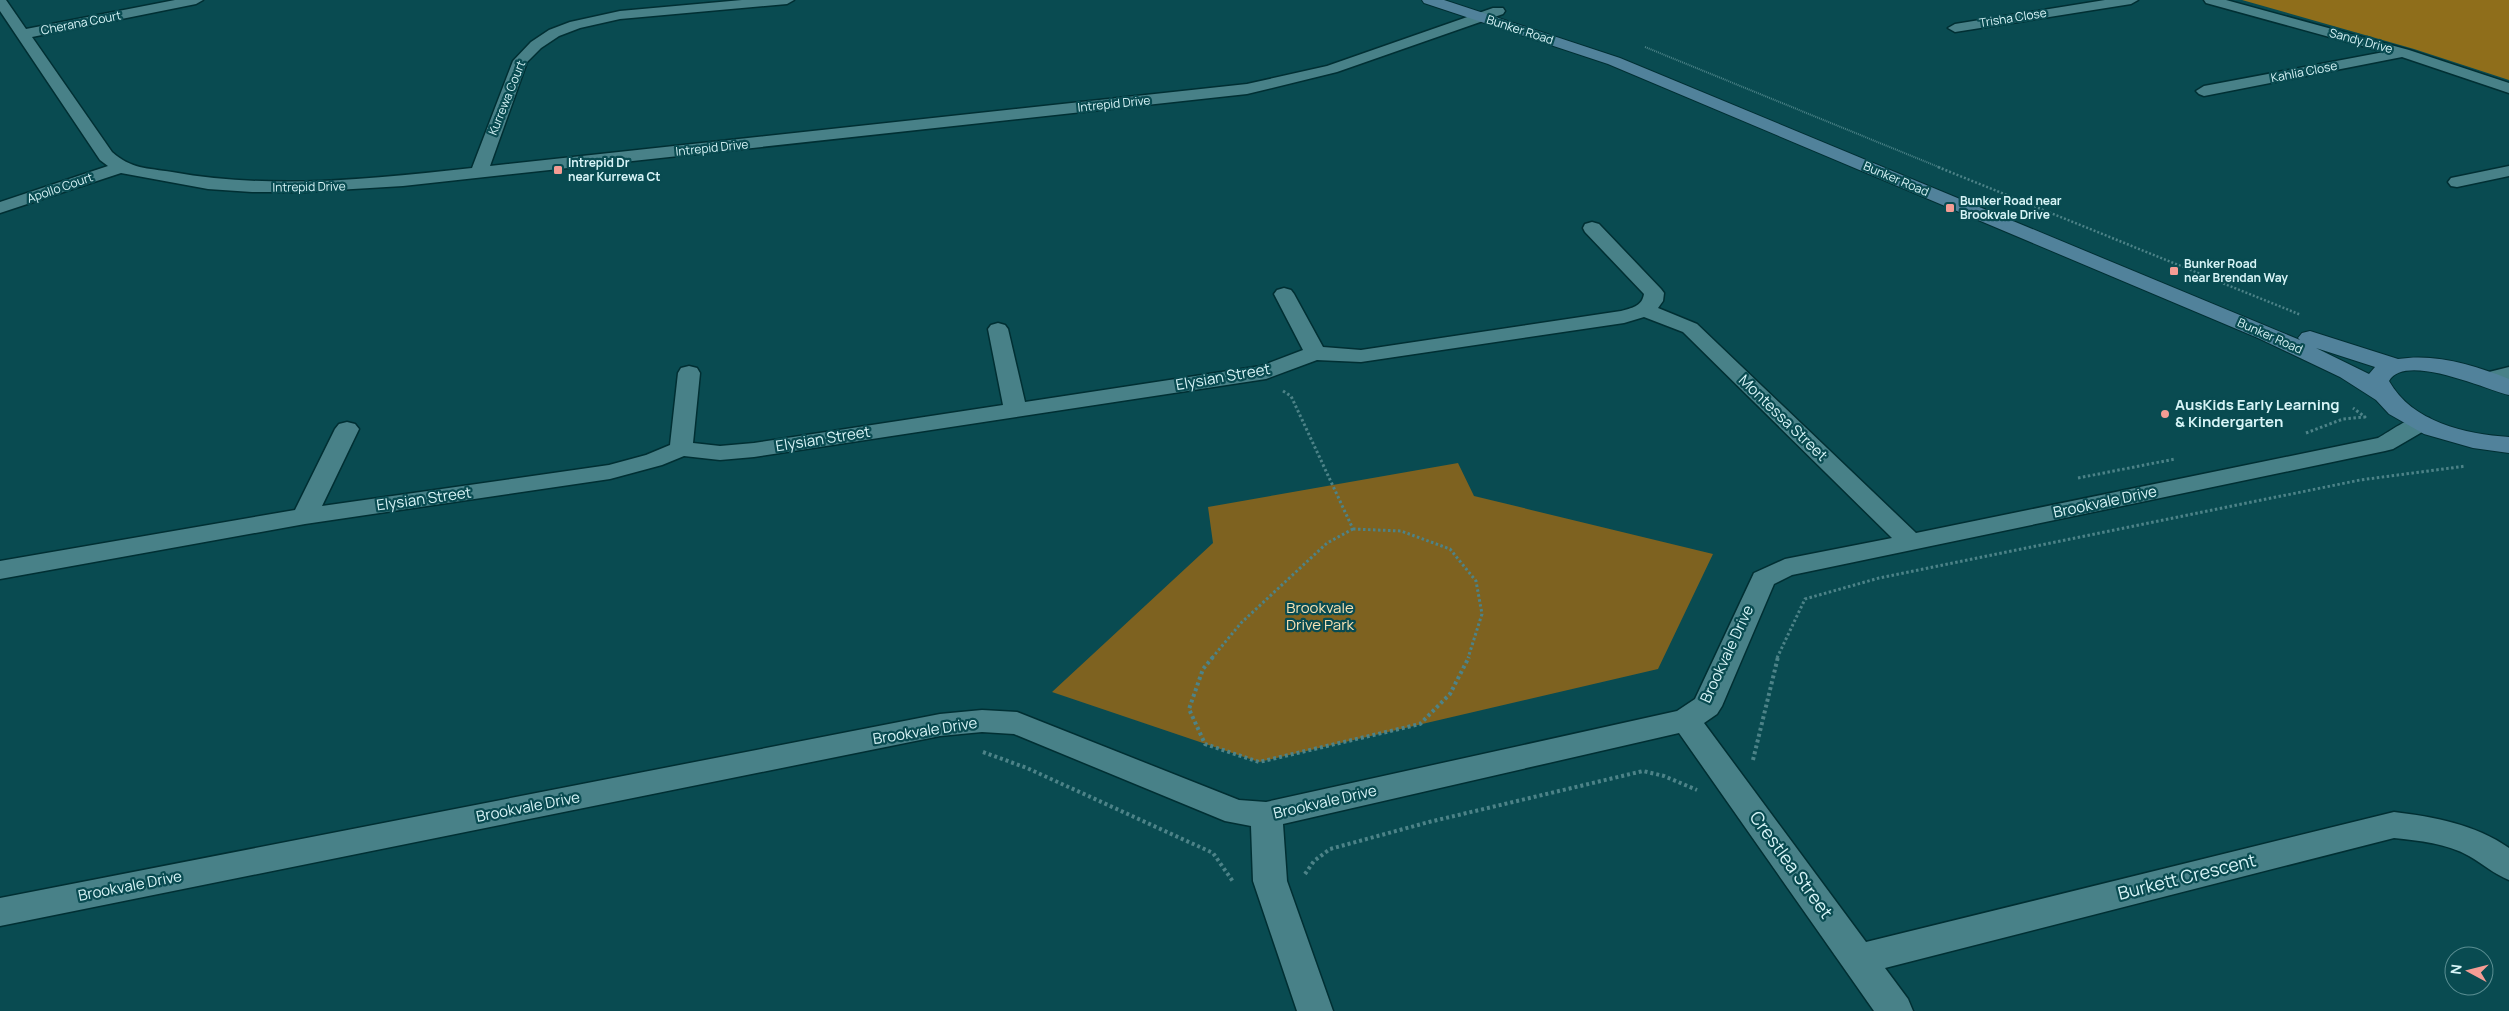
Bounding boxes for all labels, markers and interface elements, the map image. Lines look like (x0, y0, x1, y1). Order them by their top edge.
street label: Trisha Close (1978, 4, 2048, 31)
street label: Cherana Court (39, 6, 123, 39)
street label: Bunker Road (1484, 11, 1556, 48)
street label: Sandy Drive (2328, 24, 2395, 57)
street label: Kahlia Close (2269, 57, 2339, 86)
street label: Kurrewa Court (484, 58, 529, 138)
street label: Intrepid Drive (1077, 91, 1151, 116)
street label: Intrepid Drive (675, 135, 749, 160)
place label: Intrepid Dr near Kurrewa Ct (568, 154, 661, 185)
street label: Bunker Road (1861, 157, 1932, 200)
marker: Intrepid Dr near Kurrewa Ct (552, 164, 564, 176)
street label: Apollo Court (25, 168, 95, 207)
street label: Intrepid Drive (272, 177, 346, 196)
place label: Bunker Road near Brookvale Drive (1960, 192, 2062, 223)
marker: Bunker Road near Brookvale Drive (1944, 202, 1956, 214)
place label: Bunker Road near Brendan Way (2184, 255, 2288, 286)
marker: Bunker Road near Brendan Way (2168, 265, 2180, 277)
street label: Bunker Road (2235, 314, 2305, 357)
street label: Elysian Street (1174, 358, 1272, 395)
street label: Montessa Street (1734, 370, 1832, 465)
place label: AusKids Early Learning & Kindergarten (2175, 394, 2340, 432)
marker: AusKids Early Learning & Kindergarten (2159, 408, 2171, 420)
street label: Elysian Street (774, 421, 872, 456)
street label: Brookvale Drive (2051, 480, 2159, 523)
street label: Elysian Street (375, 481, 473, 516)
park label: Brookvale Drive Park (1286, 597, 1355, 635)
street label: Brookvale Drive (1695, 601, 1758, 706)
street label: Brookvale Drive (871, 712, 979, 749)
street label: Brookvale Drive (1271, 779, 1379, 824)
street label: Brookvale Drive (474, 786, 582, 827)
street label: Crestlea Street (1745, 806, 1839, 923)
street label: Burkett Crescent (2115, 847, 2258, 905)
street label: Brookvale Drive (76, 865, 184, 906)
north arrow (2444, 946, 2494, 996)
text: N (2446, 963, 2466, 976)

